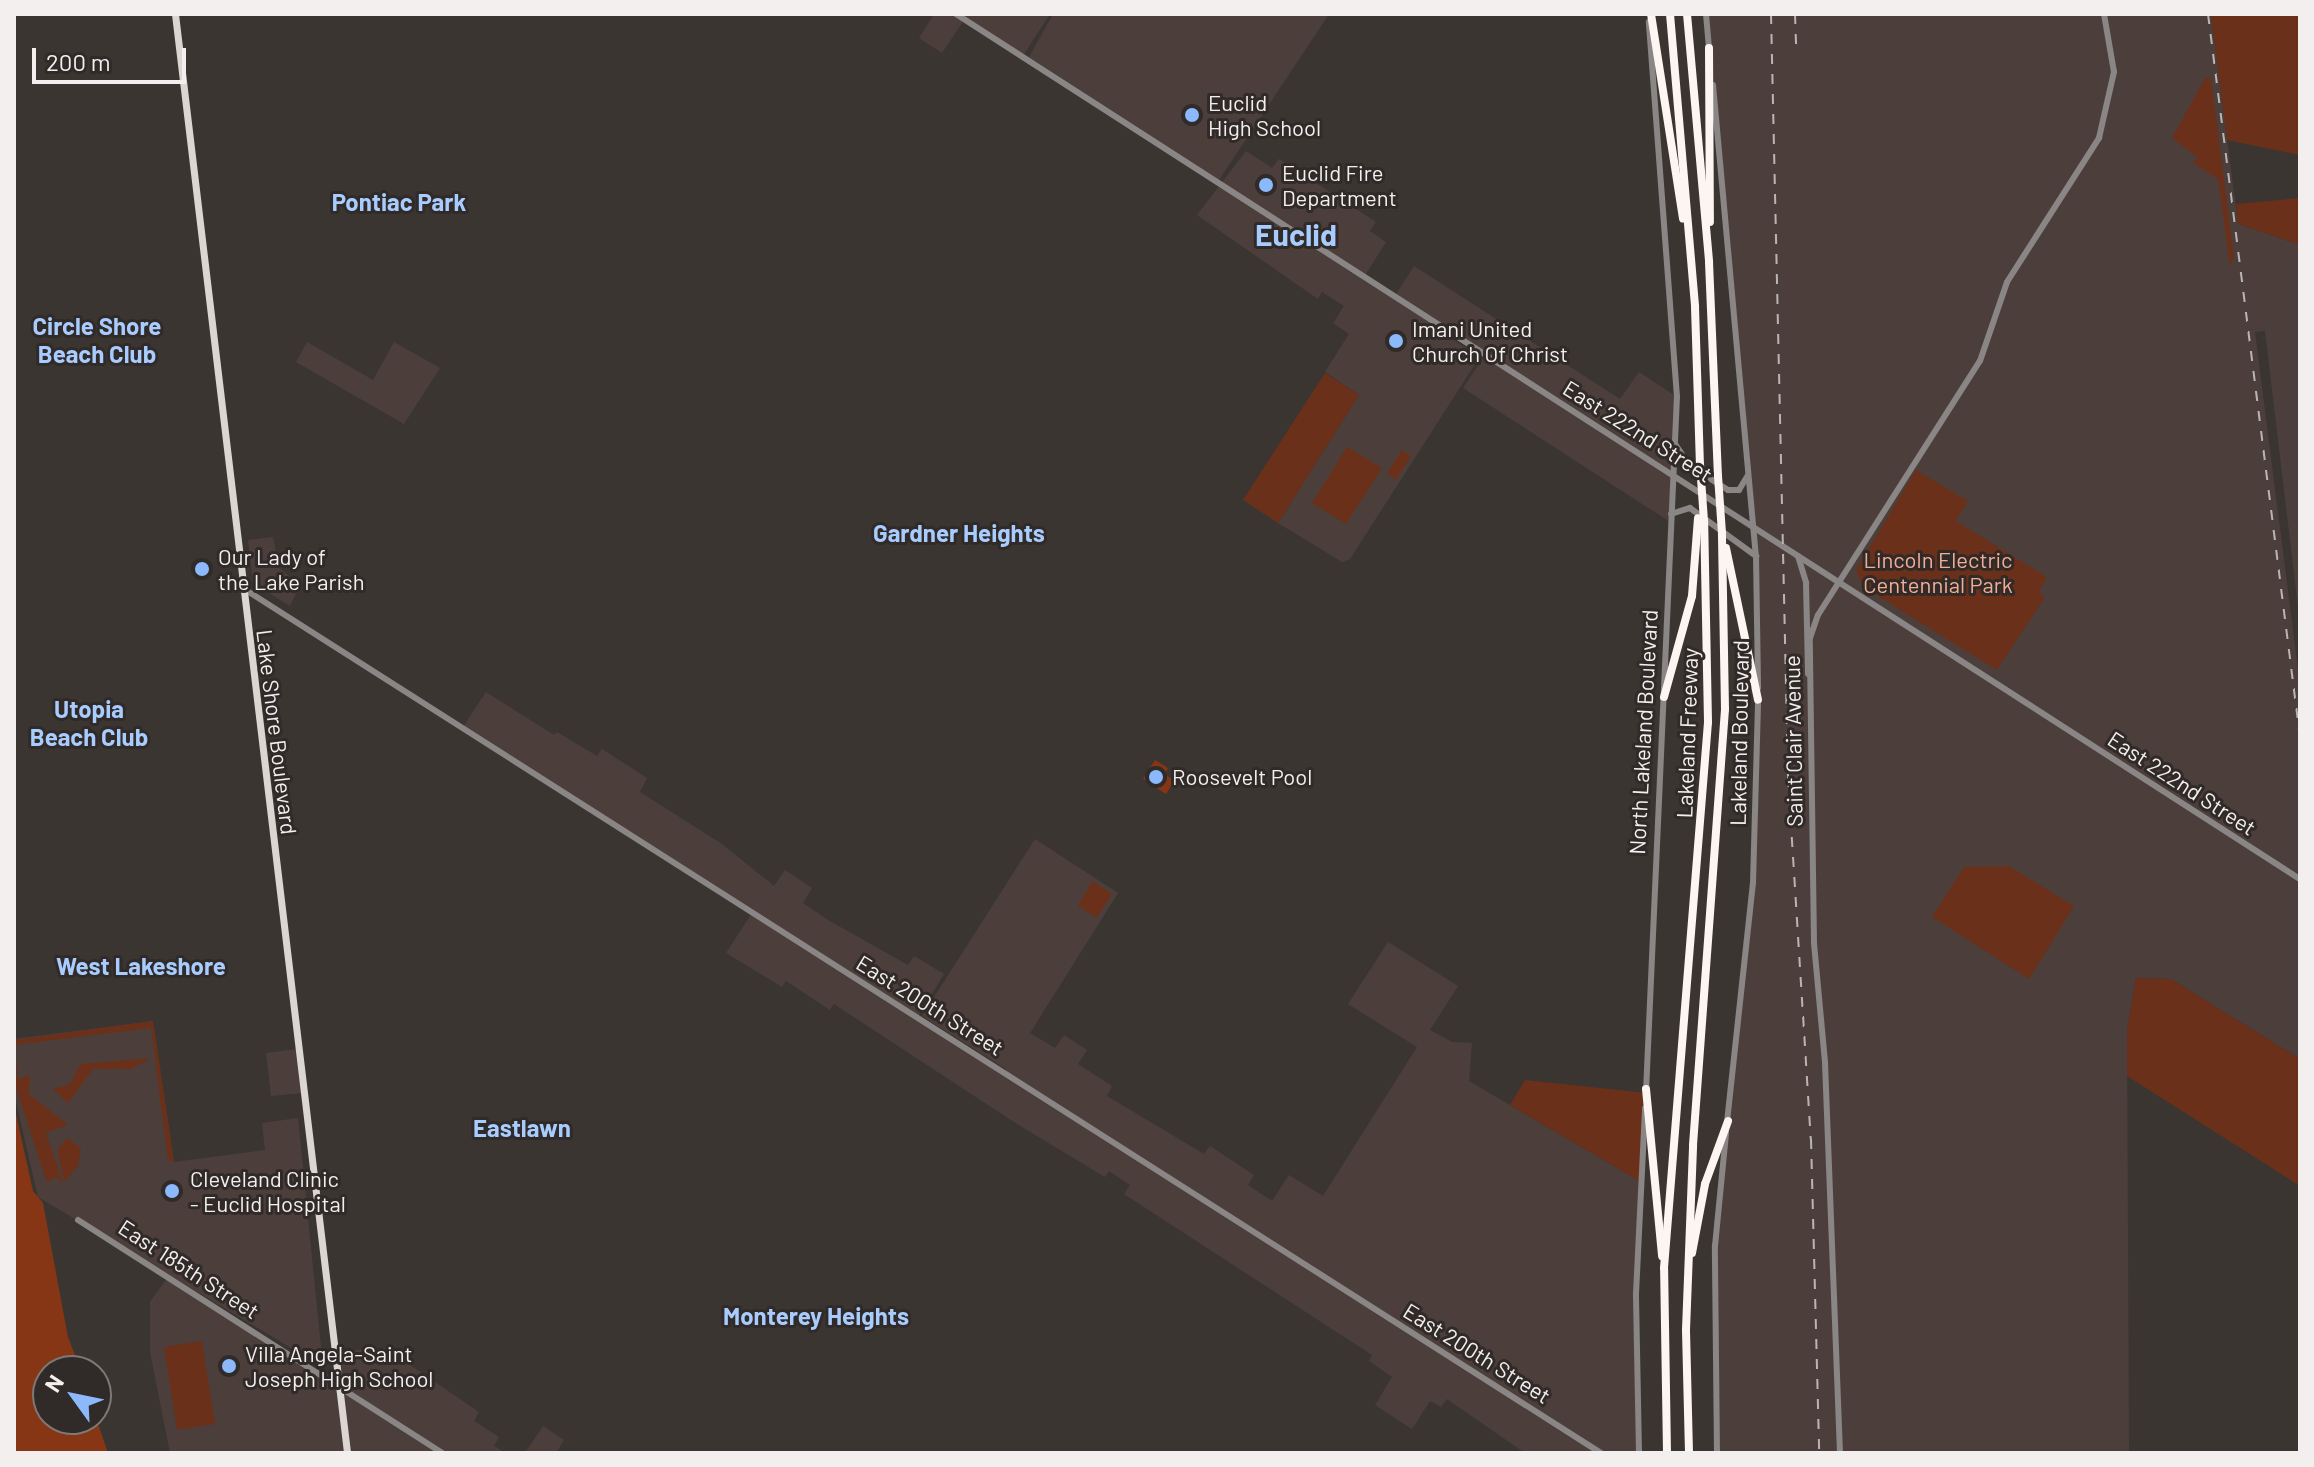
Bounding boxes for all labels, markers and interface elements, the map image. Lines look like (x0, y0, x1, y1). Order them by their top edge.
scale bar (36, 32, 190, 82)
text: 200 m (46, 47, 111, 76)
place label: Euclid High School (1208, 89, 1321, 140)
marker: Euclid High School (1183, 106, 1201, 124)
place label: Euclid Fire Department (1282, 159, 1397, 210)
marker: Euclid Fire Department (1257, 176, 1275, 194)
district label: Pontiac Park (332, 188, 466, 216)
district label: Euclid (1255, 216, 1337, 252)
district label: Circle Shore Beach Club (33, 312, 161, 368)
place label: Imani United Church Of Christ (1412, 315, 1568, 366)
marker: Imani United Church Of Christ (1387, 332, 1405, 350)
street label: East 222nd Street (1558, 374, 1718, 488)
district label: Gardner Heights (873, 519, 1045, 547)
place label: Our Lady of the Lake Parish (218, 543, 365, 594)
park label: Lincoln Electric Centennial Park (1863, 546, 2013, 598)
marker: Our Lady of the Lake Parish (193, 560, 211, 578)
street label: North Lakeland Boulevard (1623, 609, 1663, 855)
street label: Lake Shore Boulevard (251, 628, 303, 836)
street label: Lakeland Boulevard (1724, 640, 1754, 826)
street label: Lakeland Freeway (1671, 647, 1703, 819)
street label: Saint Clair Avenue (1778, 655, 1808, 827)
district label: Utopia Beach Club (30, 695, 148, 751)
street label: East 222nd Street (2103, 725, 2261, 841)
place label: Roosevelt Pool (1172, 764, 1312, 790)
marker: Roosevelt Pool (1147, 768, 1165, 786)
street label: East 200th Street (852, 949, 1008, 1061)
district label: West Lakeshore (56, 952, 226, 980)
district label: Eastlawn (473, 1114, 571, 1142)
place label: Cleveland Clinic - Euclid Hospital (190, 1165, 346, 1216)
marker: Cleveland Clinic - Euclid Hospital (161, 1180, 183, 1202)
street label: East 185th Street (114, 1214, 264, 1324)
street label: East 200th Street (1399, 1297, 1555, 1409)
district label: Monterey Heights (723, 1302, 909, 1330)
place label: Villa Angela-Saint Joseph High School (245, 1340, 433, 1392)
north arrow (32, 1355, 112, 1435)
marker: Villa Angela-Saint Joseph High School (220, 1357, 238, 1375)
text: N (39, 1370, 68, 1396)

